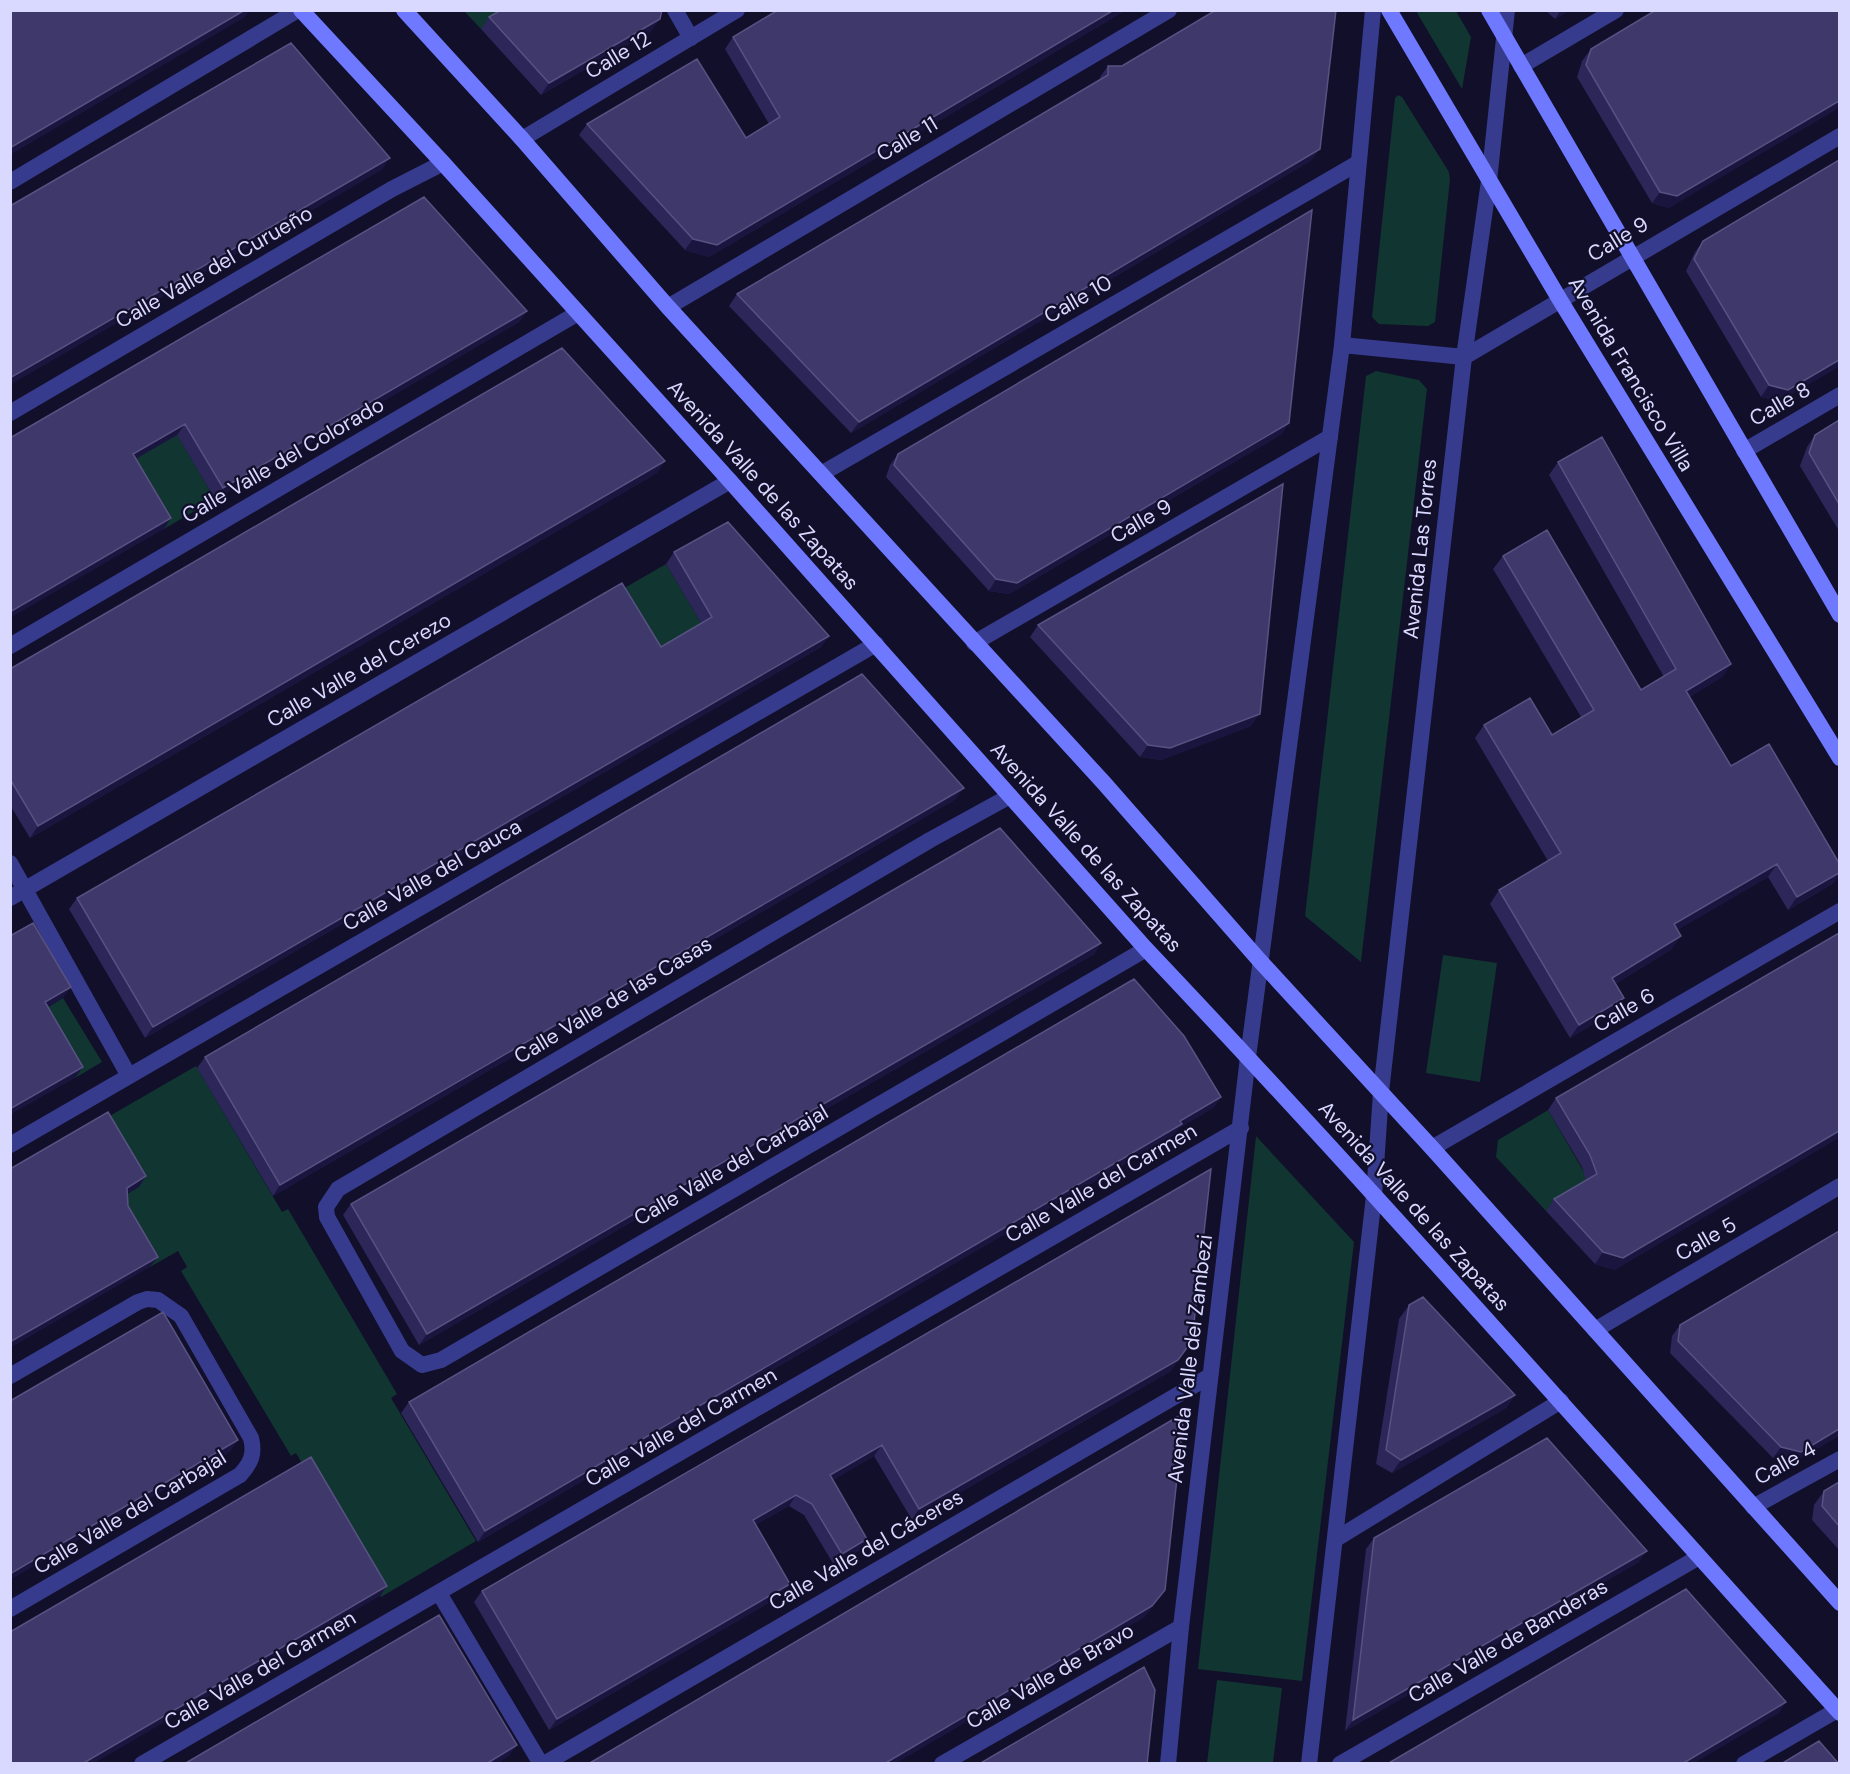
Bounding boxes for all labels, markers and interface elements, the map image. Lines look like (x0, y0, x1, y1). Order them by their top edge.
street label: Calle 12 (580, 24, 656, 86)
street label: Calle 11 (871, 110, 943, 168)
street label: Calle Valle del Curueño (110, 199, 318, 335)
street label: Calle 9 (1582, 210, 1654, 268)
street label: Calle 10 (1039, 268, 1117, 330)
street label: Avenida Francisco Villa (1562, 271, 1700, 477)
street label: Avenida Valle de las Zapatas (661, 374, 865, 596)
street label: Calle 8 (1744, 375, 1816, 433)
street label: Calle Valle del Colorado (177, 391, 389, 529)
street label: Avenida Las Torres (1397, 457, 1443, 641)
street label: Calle 9 (1105, 492, 1177, 550)
street label: Calle Valle del Cerezo (262, 606, 456, 734)
street label: Avenida Valle de las Zapatas (984, 736, 1188, 958)
street label: Calle Valle del Cauca (338, 812, 526, 938)
street label: Calle Valle de las Casas (509, 930, 717, 1070)
street label: Calle 6 (1588, 981, 1660, 1039)
street label: Avenida Valle de las Zapatas (1312, 1095, 1516, 1317)
street label: Calle Valle del Carbajal (629, 1098, 833, 1232)
street label: Calle Valle del Carmen (1000, 1117, 1202, 1249)
street label: Calle 5 (1670, 1210, 1742, 1268)
street label: Avenida Valle del Zambezi (1161, 1233, 1219, 1485)
street label: Calle Valle del Carmen (580, 1361, 782, 1493)
street label: Calle 4 (1749, 1435, 1821, 1491)
street label: Calle Valle del Carbajal (29, 1443, 231, 1581)
street label: Calle Valle del Cáceres (764, 1483, 968, 1617)
street label: Calle Valle de Banderas (1403, 1572, 1613, 1710)
street label: Calle Valle del Carmen (159, 1604, 361, 1736)
street label: Calle Valle de Bravo (961, 1616, 1139, 1736)

